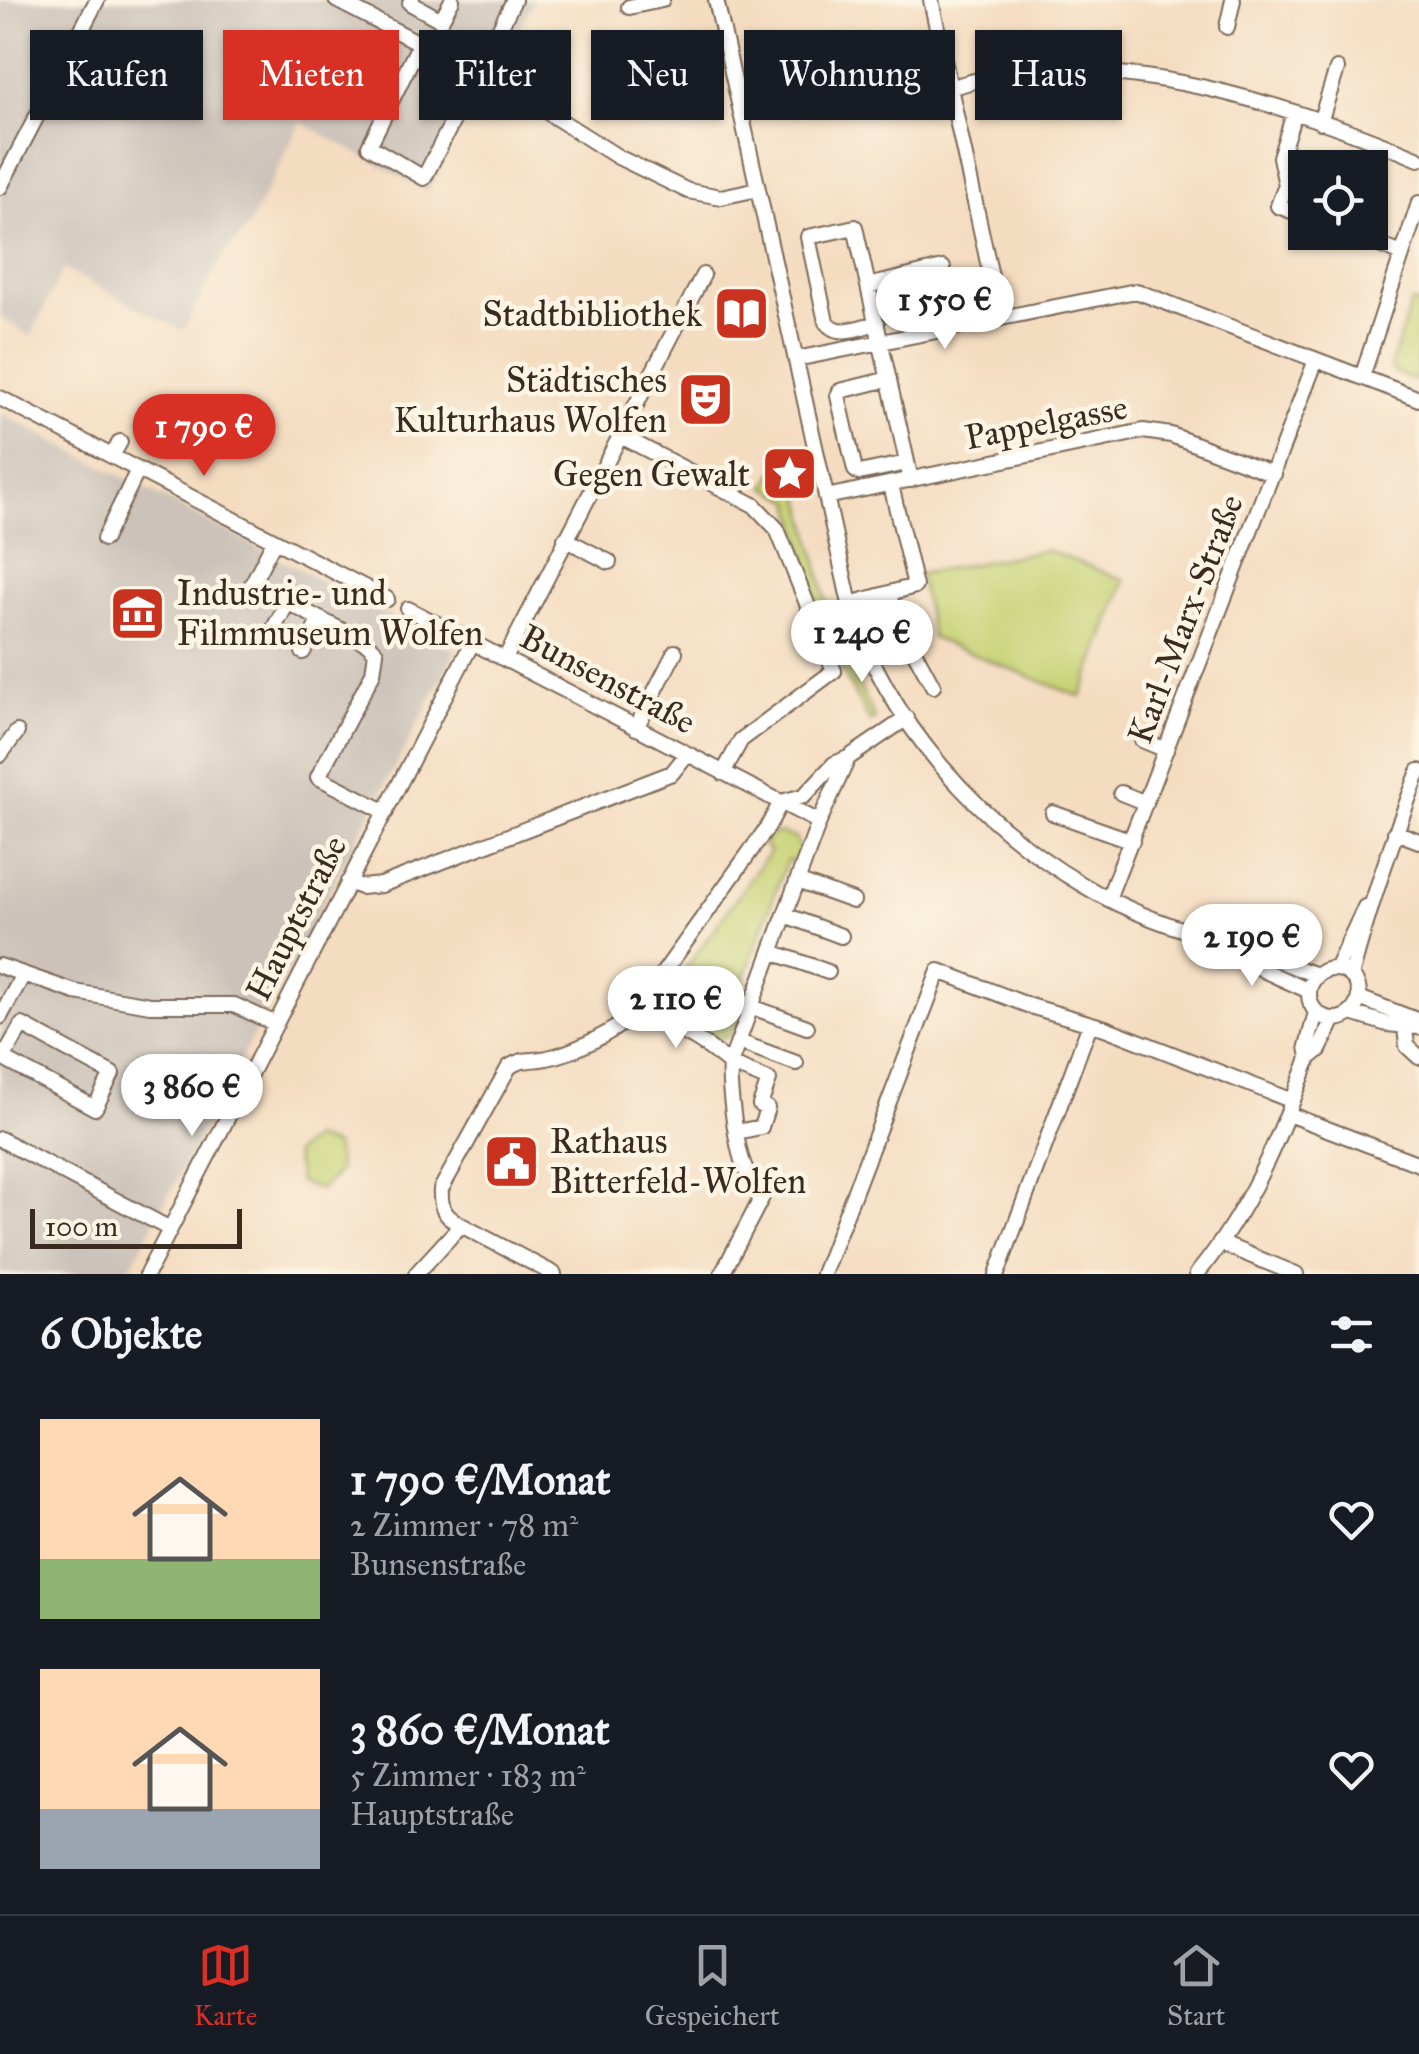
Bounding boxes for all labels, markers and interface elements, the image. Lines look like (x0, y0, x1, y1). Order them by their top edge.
chip: Kaufen (30, 30, 203, 120)
chip: Mieten (223, 30, 399, 120)
chip: Filter (419, 30, 571, 120)
chip: Neu (591, 30, 724, 120)
chip: Wohnung (744, 30, 955, 120)
chip: Haus (975, 30, 1122, 120)
map controls (1288, 150, 1388, 250)
button: locate (1288, 150, 1388, 250)
pin: 1 550 € (853, 267, 1037, 352)
text: 1 550 € (898, 280, 992, 319)
library icon: Stadtbibliothek (711, 284, 771, 344)
place label: Stadtbibliothek (482, 293, 703, 336)
place label: Städtisches Kulturhaus Wolfen (394, 359, 667, 442)
theatre icon: Städtisches Kulturhaus Wolfen (676, 370, 736, 430)
street label: Pappelgasse (961, 386, 1131, 459)
pin: 1 790 € (112, 394, 296, 479)
text: 1 790 € (155, 407, 253, 446)
place icon: Gegen Gewalt (759, 444, 819, 504)
place label: Gegen Gewalt (553, 453, 750, 496)
street label: Karl-Marx-Straße (1118, 488, 1253, 750)
place label: Industrie- und Filmmuseum Wolfen (177, 572, 483, 655)
museum icon: Industrie- und Filmmuseum Wolfen (108, 583, 168, 643)
pin: 1 240 € (770, 600, 954, 685)
text: 1 240 € (813, 613, 911, 652)
street label: Bunsenstraße (513, 615, 703, 744)
street label: Hauptstraße (237, 829, 356, 1008)
pin: 2 190 € (1160, 904, 1344, 989)
text: 2 190 € (1203, 917, 1301, 956)
pin: 2 110 € (584, 966, 768, 1051)
text: 2 110 € (630, 979, 722, 1018)
pin: 3 860 € (100, 1054, 284, 1139)
text: 3 860 € (143, 1067, 241, 1106)
place label: Rathaus Bitterfeld-Wolfen (550, 1120, 806, 1203)
public building icon: Rathaus Bitterfeld-Wolfen (481, 1131, 541, 1191)
scale bar (30, 1204, 242, 1248)
text: 100 m (45, 1209, 118, 1244)
icon: filters (1324, 1307, 1379, 1362)
text: 6 Objekte (40, 1308, 202, 1360)
text: 1 790 €/Monat (350, 1454, 610, 1506)
icon: home (120, 1459, 240, 1579)
icon: heart (1324, 1492, 1379, 1547)
text: 2 Zimmer · 78 m² (350, 1506, 578, 1545)
text: Bunsenstraße (350, 1545, 526, 1584)
text: 3 860 €/Monat (350, 1704, 610, 1756)
icon: home (120, 1709, 240, 1829)
icon: heart (1324, 1742, 1379, 1797)
text: 5 Zimmer · 183 m² (350, 1756, 586, 1795)
text: Hauptstraße (350, 1795, 514, 1834)
tab: Karte (194, 1938, 257, 2033)
tab: Gespeichert (645, 1938, 780, 2033)
tab: Start (1167, 1938, 1225, 2033)

